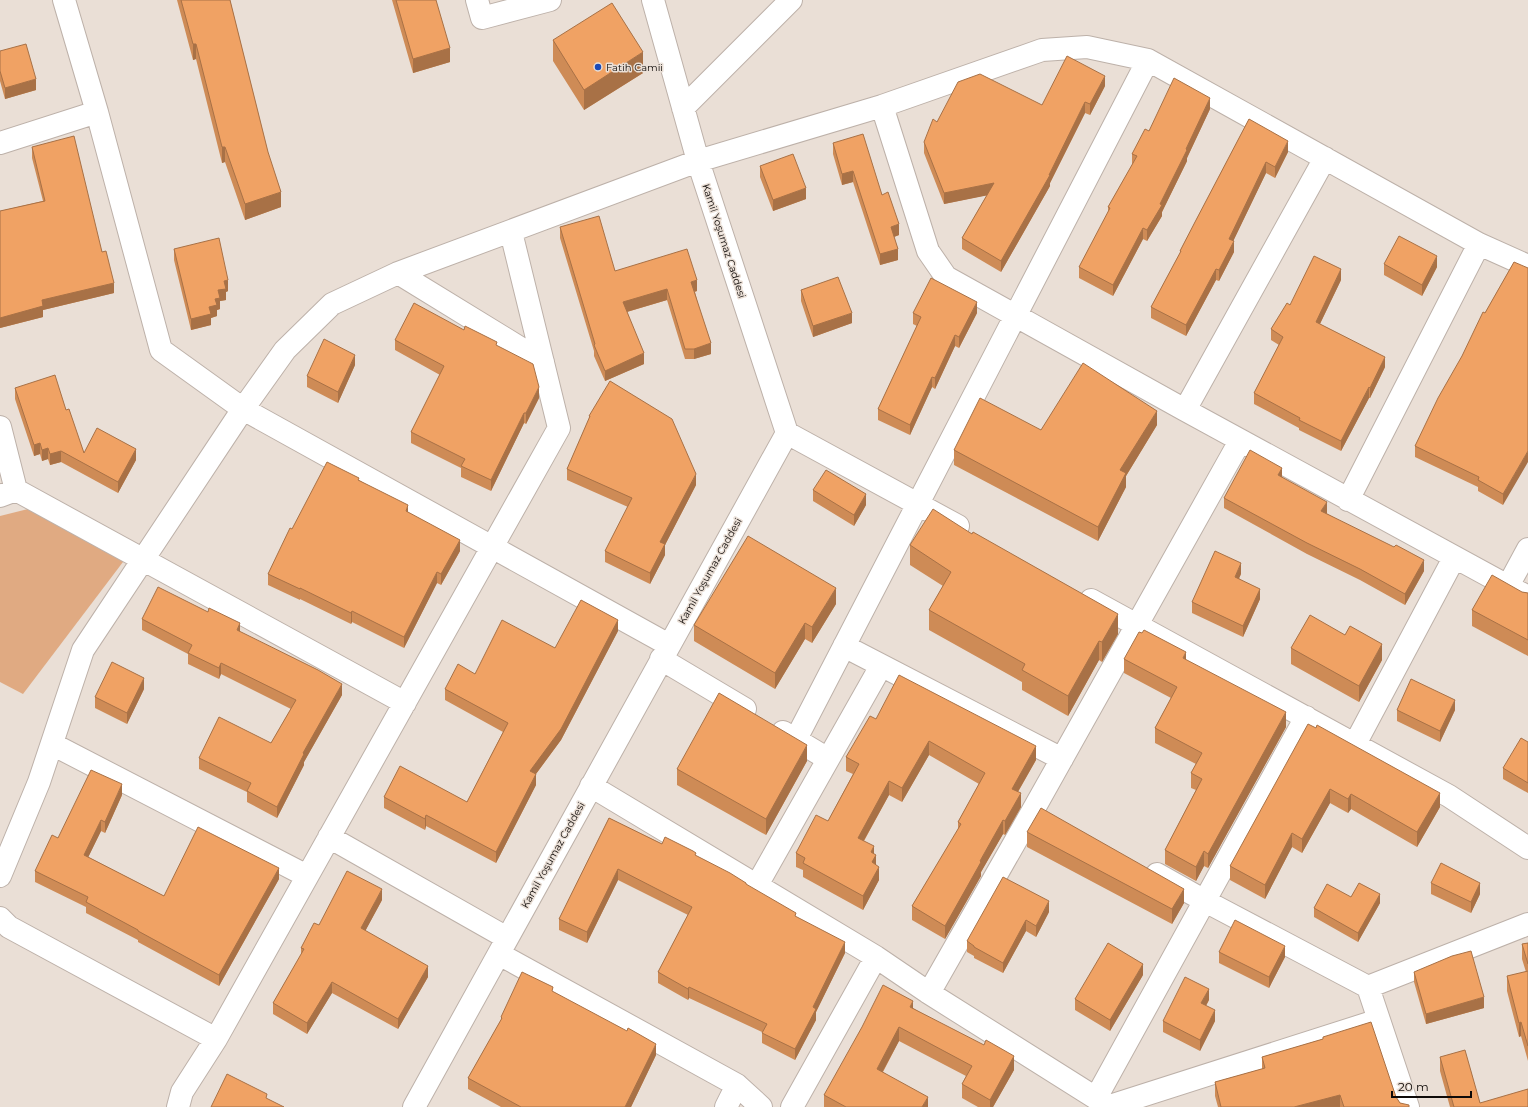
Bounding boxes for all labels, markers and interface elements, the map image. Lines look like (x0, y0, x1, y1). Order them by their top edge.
place label: Fatih Camii (606, 61, 663, 74)
marker: Fatih Camii (593, 62, 603, 72)
street label: Kamil Yoşumaz Caddesi (699, 182, 749, 300)
street label: Kamil Yoşumaz Caddesi (675, 516, 745, 626)
street label: Kamil Yoşumaz Caddesi (518, 800, 588, 910)
scale bar (1392, 1073, 1471, 1099)
text: 20 m (1398, 1079, 1429, 1094)

